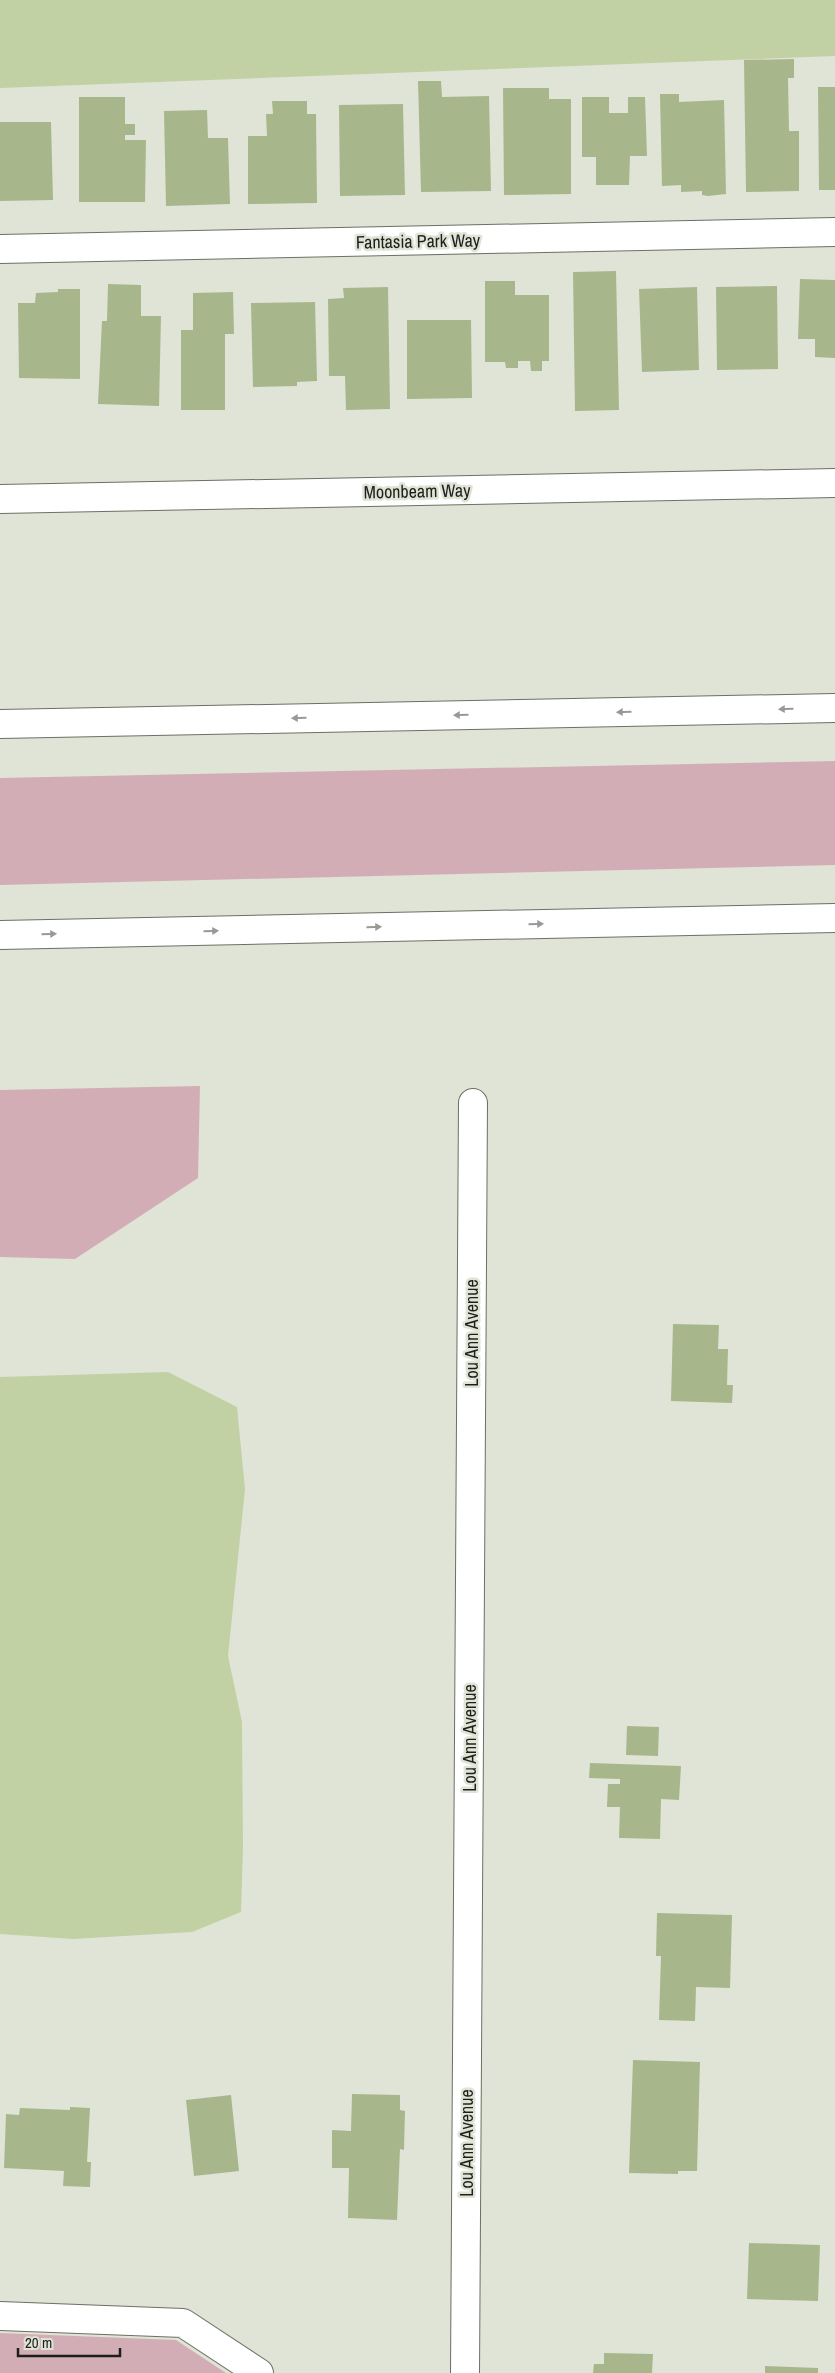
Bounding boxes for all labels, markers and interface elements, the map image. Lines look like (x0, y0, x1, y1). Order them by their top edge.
street label: Fantasia Park Way (356, 227, 481, 255)
street label: Moonbeam Way (363, 478, 471, 504)
one-way arrow (778, 705, 794, 713)
one-way arrow (616, 708, 632, 716)
one-way arrow (453, 711, 469, 719)
one-way arrow (291, 714, 307, 722)
one-way arrow (528, 920, 544, 928)
one-way arrow (366, 923, 382, 931)
one-way arrow (203, 926, 219, 934)
one-way arrow (41, 930, 57, 938)
street label: Lou Ann Avenue (459, 1279, 484, 1387)
street label: Lou Ann Avenue (457, 1684, 482, 1792)
street label: Lou Ann Avenue (454, 2089, 479, 2197)
scale bar (18, 2326, 120, 2358)
text: 20 m (25, 2332, 52, 2353)

